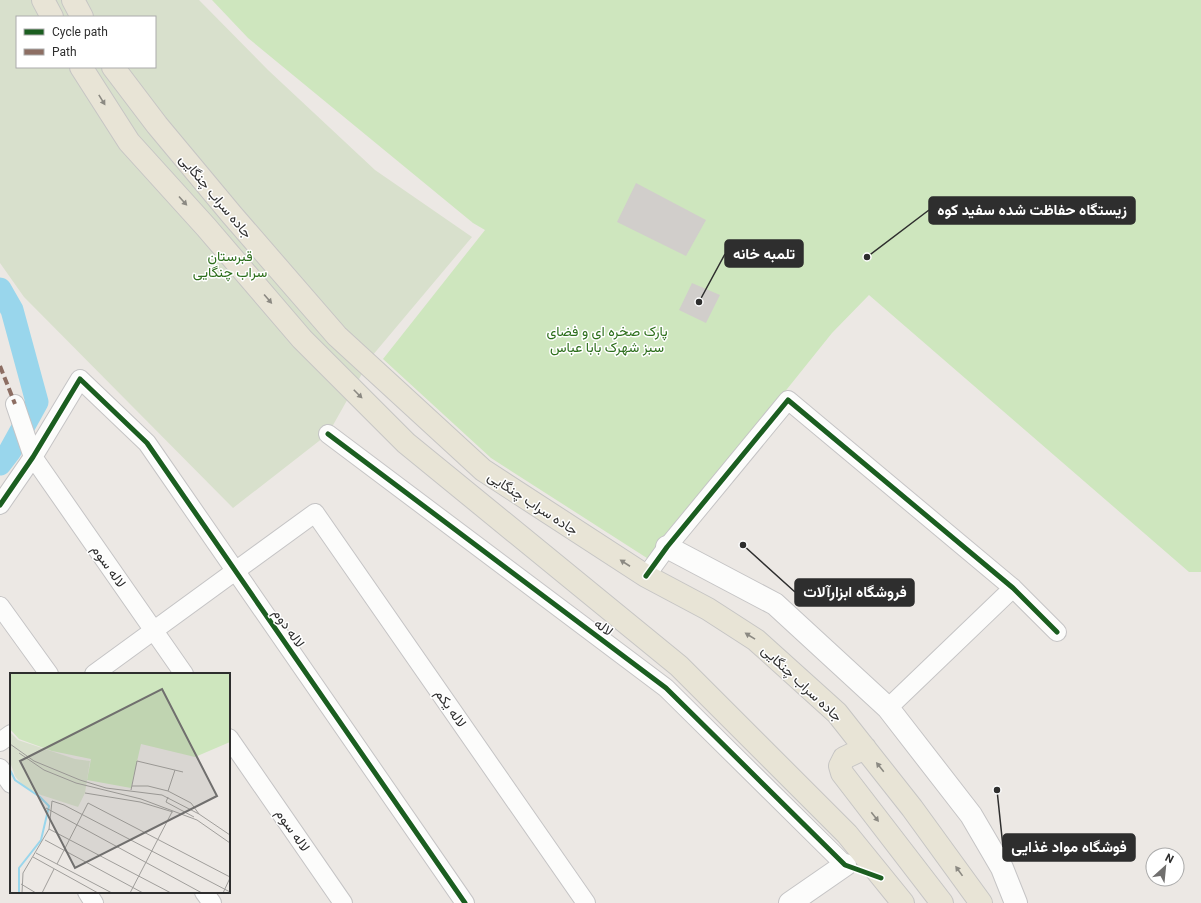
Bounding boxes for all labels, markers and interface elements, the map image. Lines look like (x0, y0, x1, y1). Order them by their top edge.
legend (16, 16, 156, 68)
text: Cycle path (52, 25, 108, 39)
text: Path (52, 45, 77, 59)
one-way arrow (99, 94, 106, 106)
street label: جاده سراب چنگایی (175, 151, 256, 242)
one-way arrow (178, 197, 187, 206)
callout: زیستگاه حفاظت شده سفید کوه (929, 197, 1135, 224)
text: زیستگاه حفاظت شده سفید کوه (937, 201, 1127, 219)
callout: تلمبه خانه (725, 240, 803, 267)
text: تلمبه خانه (733, 245, 795, 263)
park label: قبرستان سراب چنگایی (193, 248, 267, 282)
one-way arrow (264, 294, 273, 305)
park label: پارک صخره ای و فضای سبز شهرک بابا عباس (546, 323, 668, 356)
one-way arrow (353, 389, 362, 399)
street label: جاده سراب چنگایی (484, 468, 581, 540)
street label: لاله سوم (88, 542, 129, 591)
one-way arrow (620, 559, 631, 567)
callout: فروشگاه ابزارآلات (795, 579, 914, 606)
text: فروشگاه ابزارآلات (803, 583, 907, 601)
street label: لاله دوم (269, 605, 308, 651)
street label: لاله (591, 615, 617, 639)
one-way arrow (745, 632, 755, 640)
street label: جاده سراب چنگایی (757, 642, 846, 726)
inset map (10, 673, 230, 893)
street label: لاله یکم (431, 686, 470, 731)
one-way arrow (876, 762, 885, 773)
street label: لاله سوم (272, 806, 313, 855)
one-way arrow (871, 812, 879, 823)
callout: فوشگاه مواد غذایی (1003, 834, 1135, 861)
text: فوشگاه مواد غذایی (1011, 838, 1127, 856)
north arrow (1145, 847, 1185, 887)
text: N (1163, 851, 1176, 866)
one-way arrow (955, 866, 963, 876)

